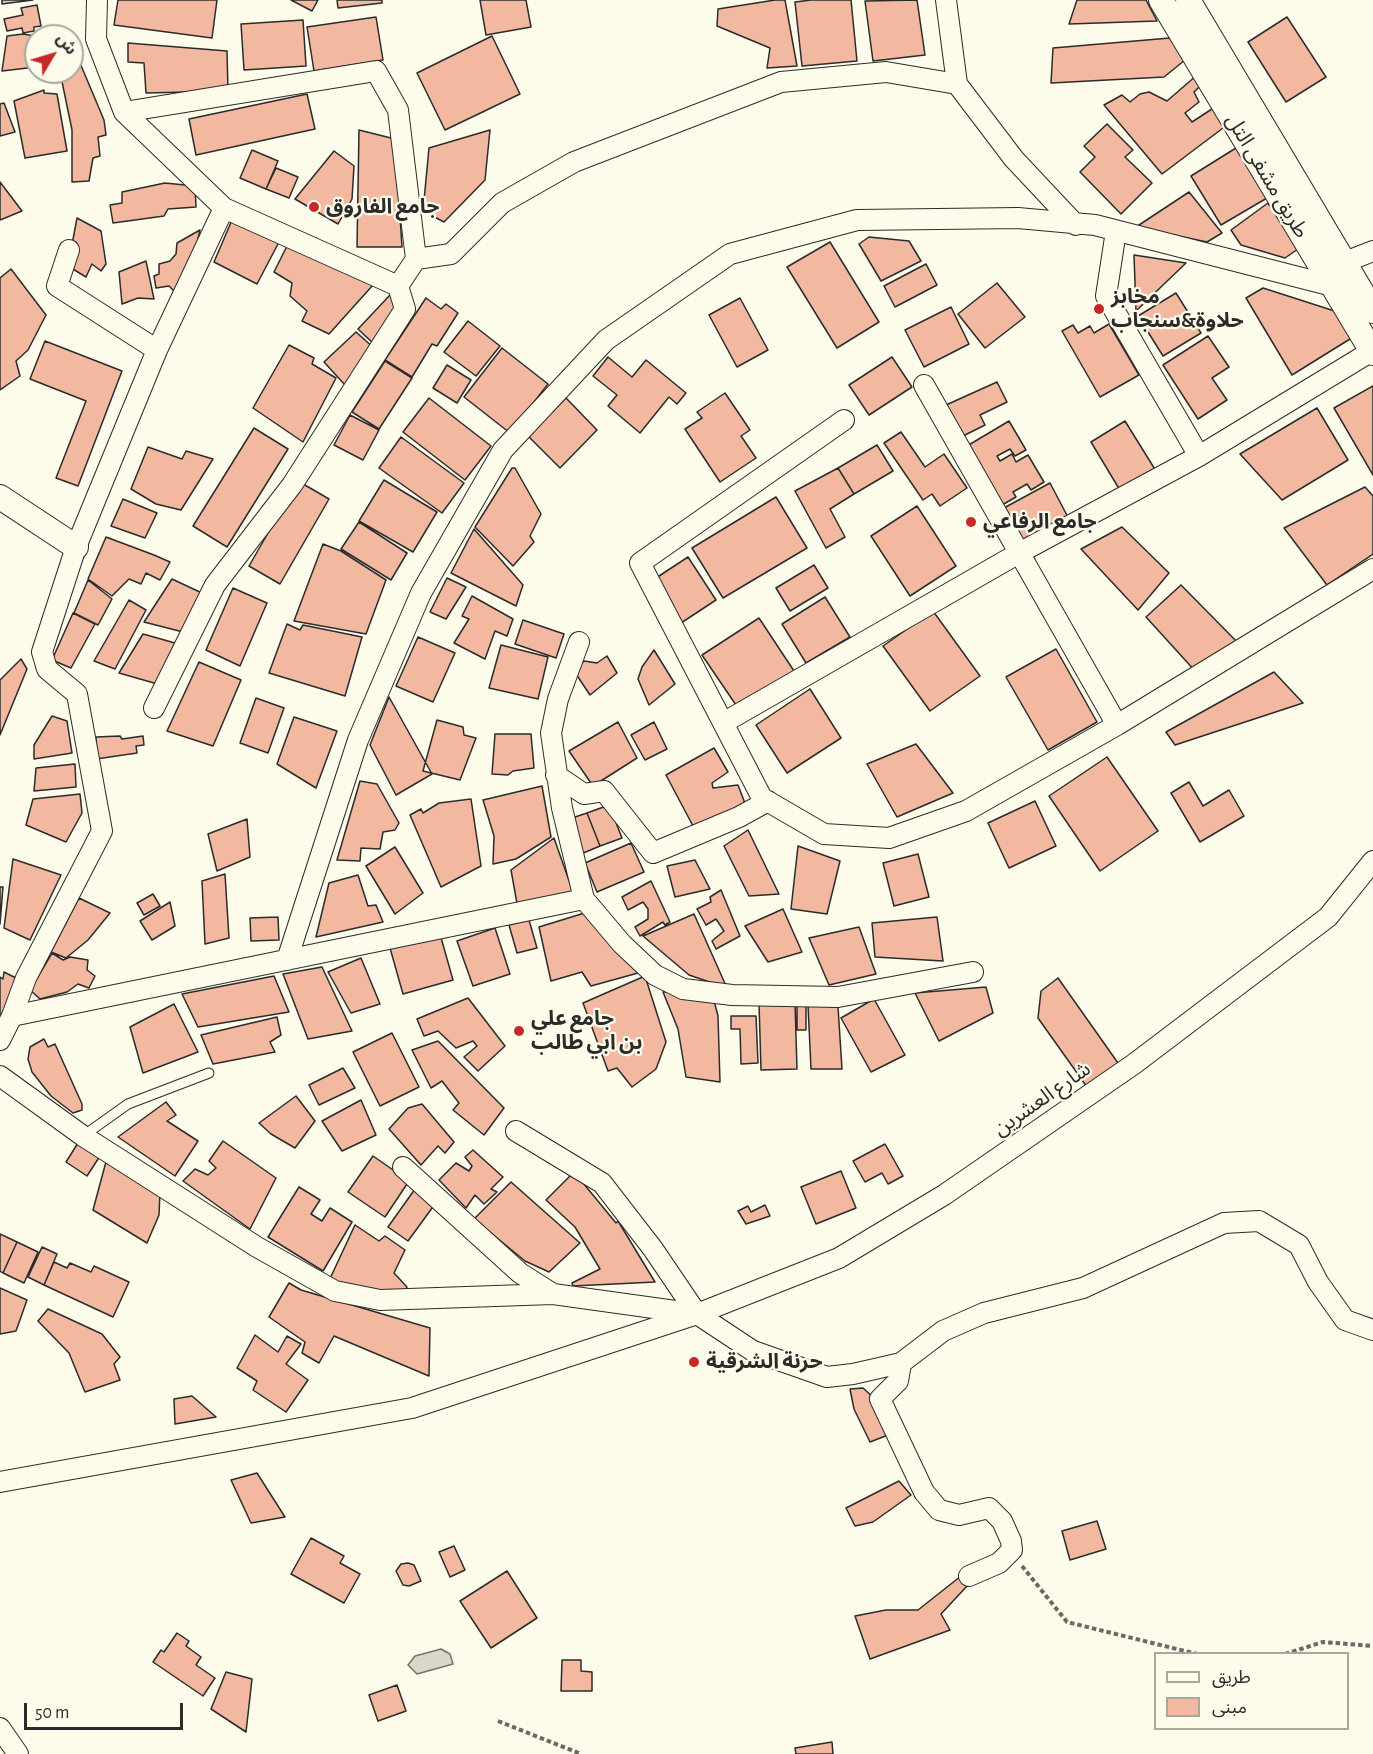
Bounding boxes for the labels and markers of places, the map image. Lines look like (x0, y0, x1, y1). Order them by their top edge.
place label: جامع الفاروق (326, 194, 440, 220)
marker: جامع الفاروق (307, 200, 321, 214)
place label: مخابز حلاوة&سنجاب (1111, 284, 1244, 334)
marker: مخابز حلاوة&سنجاب (1092, 302, 1106, 316)
place label: جامع الرفاعي (983, 509, 1097, 535)
marker: جامع الرفاعي (964, 515, 978, 529)
place label: جامع علي بن ابي طالب (531, 1006, 642, 1056)
marker: جامع علي بن ابي طالب (512, 1024, 526, 1038)
place label: حرنة الشرقية (706, 1349, 823, 1375)
marker: حرنة الشرقية (687, 1355, 701, 1369)

